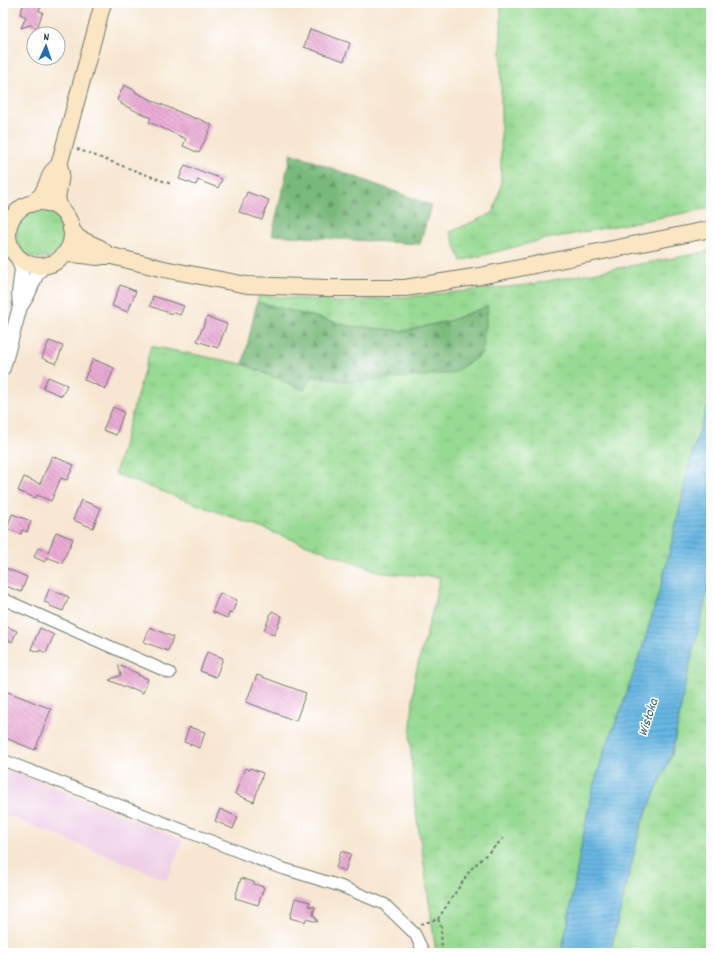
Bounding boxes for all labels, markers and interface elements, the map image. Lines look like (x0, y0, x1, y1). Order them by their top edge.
north arrow (26, 26, 66, 66)
text: N (43, 30, 50, 46)
water label: Wisłoka (633, 695, 665, 739)

